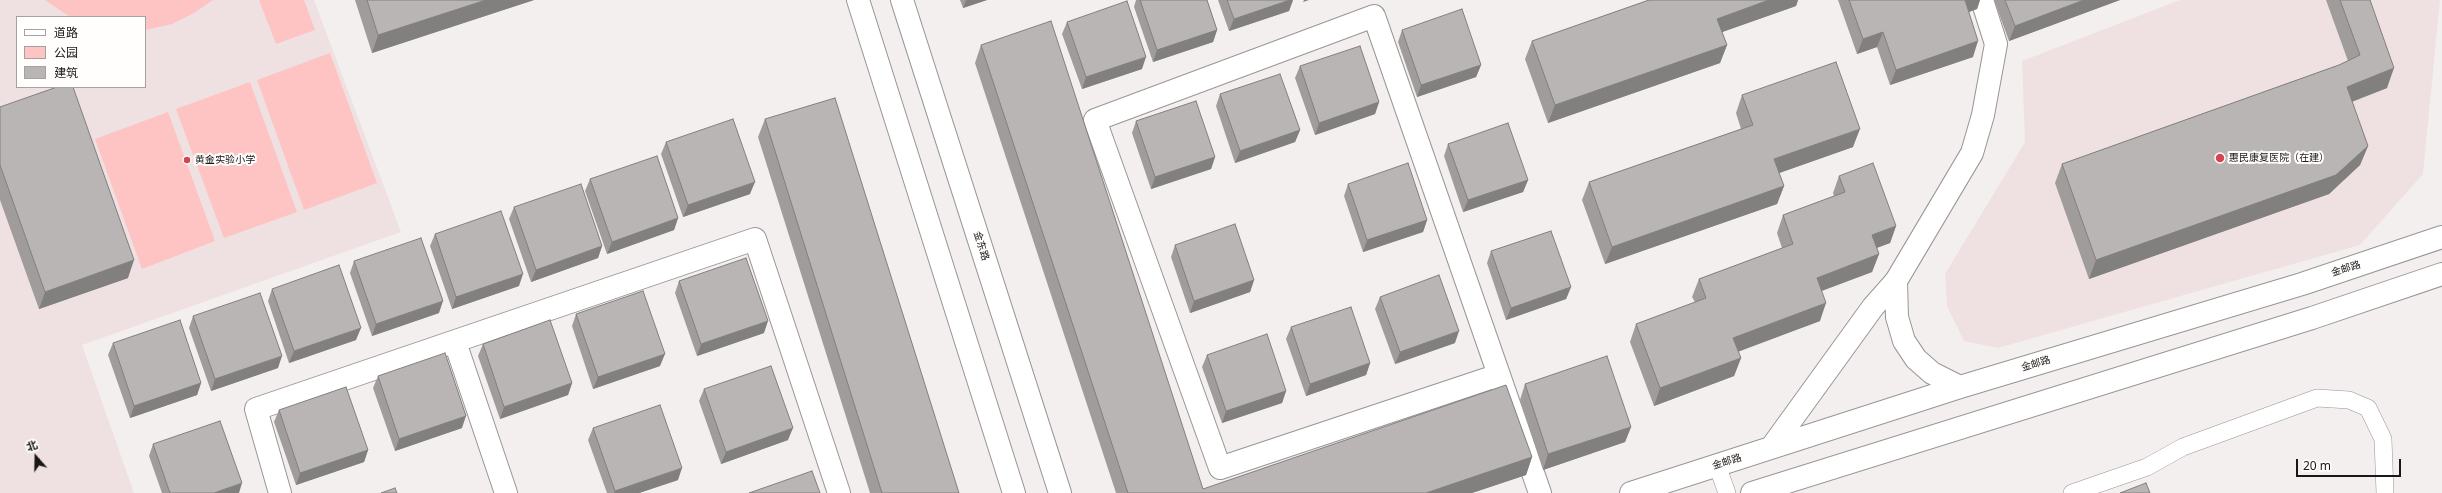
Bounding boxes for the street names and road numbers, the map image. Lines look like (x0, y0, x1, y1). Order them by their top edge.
street label: 金东路 (971, 230, 991, 262)
street label: 金邮路 (2330, 259, 2362, 279)
street label: 金邮路 (2020, 354, 2052, 374)
street label: 金邮路 (1711, 452, 1743, 472)

